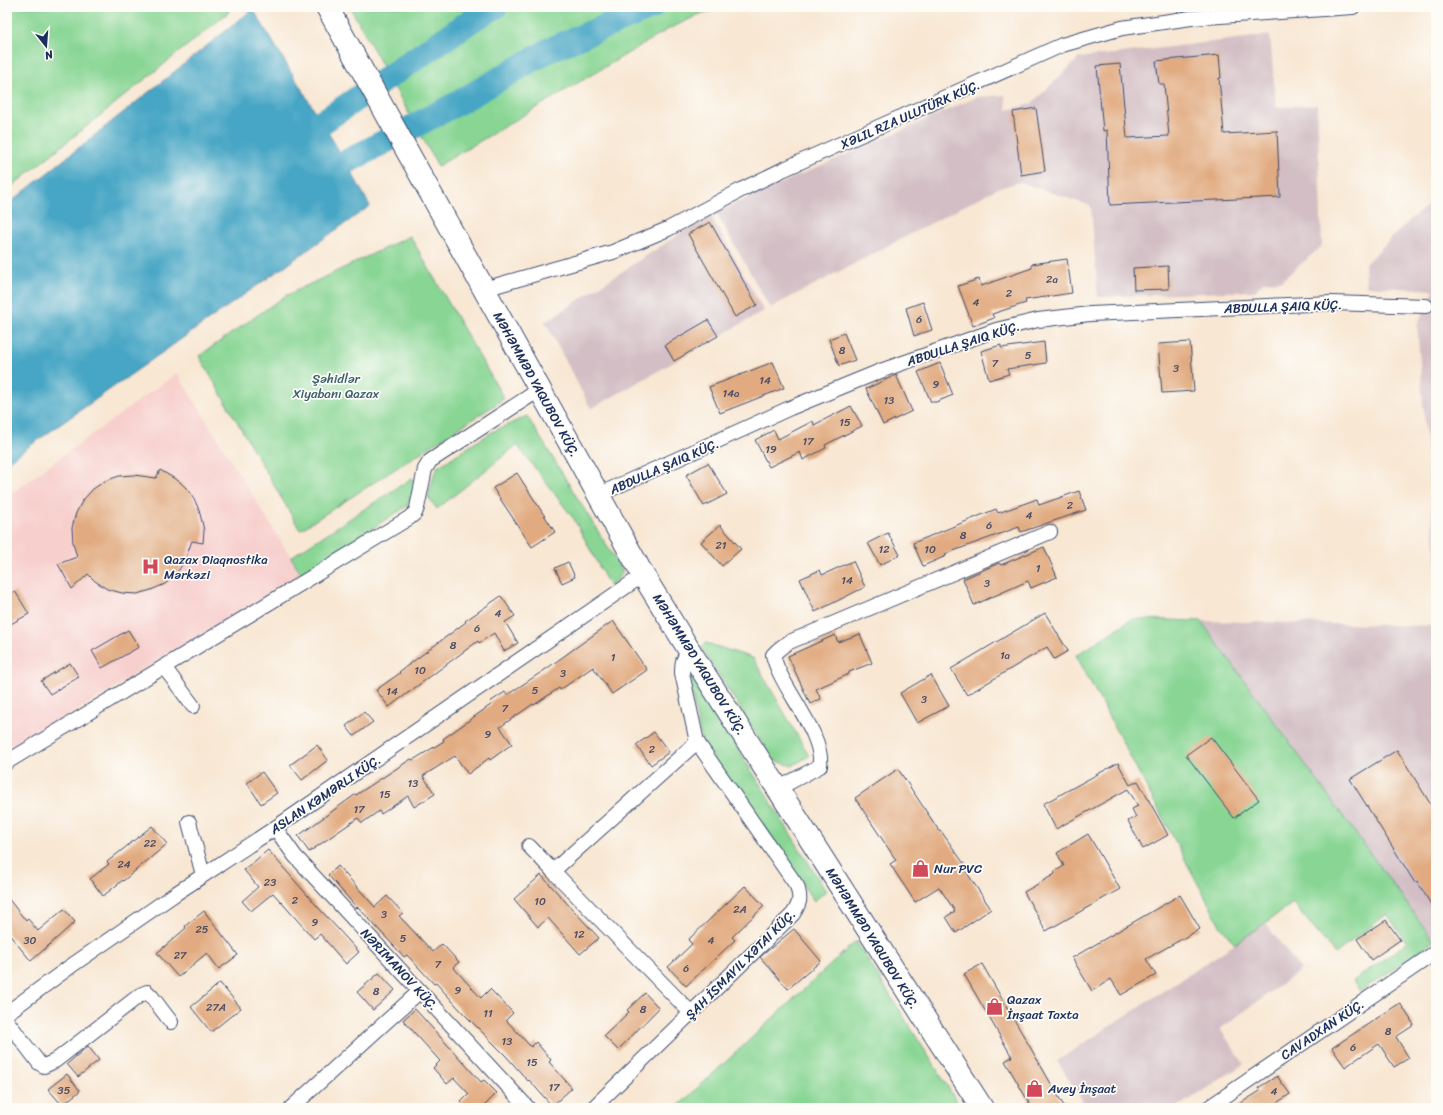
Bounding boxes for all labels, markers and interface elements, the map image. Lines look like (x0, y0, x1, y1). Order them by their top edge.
north arrow (26, 26, 66, 66)
text: N (42, 45, 56, 65)
street label: XƏLIL RZA ULUTÜRK KÜÇ. (836, 73, 984, 156)
house number: 2a (1046, 270, 1058, 289)
house number: 2 (1006, 284, 1013, 303)
house number: 4 (973, 293, 980, 312)
street label: ABDULLA ŞAIQ KÜÇ. (1223, 293, 1342, 320)
street label: MƏHƏMMƏD YAQUBOV KÜÇ. (487, 307, 586, 461)
house number: 6 (916, 310, 922, 329)
street label: ABDULLA ŞAIQ KÜÇ. (903, 314, 1023, 373)
house number: 8 (839, 341, 846, 360)
house number: 5 (1025, 346, 1032, 365)
house number: 7 (992, 354, 999, 373)
house number: 3 (1173, 359, 1179, 378)
park label: Şəhidlər Xiyabanı Qazax (292, 367, 380, 405)
house number: 14 (759, 371, 771, 390)
house number: 9 (933, 375, 940, 394)
house number: 14a (722, 384, 740, 403)
house number: 13 (884, 391, 894, 410)
house number: 15 (839, 413, 851, 432)
street label: ABDULLA ŞAIQ KÜÇ. (605, 432, 723, 501)
house number: 17 (803, 432, 814, 451)
house number: 19 (765, 440, 777, 459)
house number: 2 (1067, 496, 1074, 515)
house number: 4 (1026, 506, 1033, 525)
house number: 6 (986, 516, 992, 535)
house number: 8 (960, 526, 967, 545)
house number: 21 (715, 536, 727, 555)
house number: 12 (878, 540, 890, 559)
house number: 10 (924, 540, 936, 559)
place label: Qazax Diaqnostika Mərkəzi (164, 548, 268, 586)
hospital icon: Qazax Diaqnostika Mərkəzi (141, 556, 161, 576)
house number: 1 (1036, 559, 1041, 578)
house number: 14 (841, 571, 853, 590)
house number: 3 (984, 574, 990, 593)
street label: MƏHƏMMƏD YAQUBOV KÜÇ. (646, 589, 753, 740)
house number: 4 (495, 604, 502, 623)
house number: 6 (474, 619, 480, 638)
house number: 8 (450, 636, 457, 655)
house number: 1a (1000, 646, 1011, 665)
house number: 1 (611, 648, 616, 667)
house number: 10 (414, 661, 426, 680)
house number: 3 (560, 664, 566, 683)
house number: 5 (532, 681, 539, 700)
house number: 14 (386, 682, 398, 701)
house number: 3 (921, 690, 927, 709)
house number: 7 (502, 699, 509, 718)
house number: 9 (485, 725, 492, 744)
house number: 2 (649, 740, 656, 759)
street label: ASLAN KƏMƏRLI KÜÇ. (264, 749, 386, 841)
house number: 13 (408, 774, 418, 793)
house number: 15 (379, 785, 391, 804)
house number: 17 (354, 800, 365, 819)
house number: 22 (144, 834, 157, 853)
house number: 24 (117, 855, 131, 874)
place label: Nur PVC (934, 857, 982, 880)
shop icon: Nur PVC (911, 858, 931, 878)
street label: MƏHƏMMƏD YAQUBOV KÜÇ. (819, 863, 926, 1014)
house number: 23 (264, 873, 276, 892)
house number: 2 (292, 891, 299, 910)
house number: 10 (534, 892, 546, 911)
house number: 2A (733, 900, 747, 919)
street label: ŞAH İSMAYIL XƏTAI KÜÇ. (680, 904, 801, 1025)
house number: 3 (381, 905, 387, 924)
house number: 9 (312, 913, 319, 932)
house number: 25 (195, 920, 209, 939)
street label: NƏRIMANOV KÜÇ. (355, 923, 444, 1016)
house number: 12 (573, 925, 585, 944)
house number: 5 (400, 929, 407, 948)
house number: 30 (24, 931, 37, 950)
house number: 4 (708, 931, 715, 950)
house number: 27 (174, 946, 187, 965)
house number: 7 (435, 955, 442, 974)
house number: 6 (683, 959, 689, 978)
house number: 9 (455, 981, 462, 1000)
house number: 8 (373, 982, 380, 1001)
place label: Qazax İnşaat Taxta (1006, 988, 1079, 1026)
street label: CAVADXAN KÜÇ. (1276, 993, 1369, 1066)
shop icon: Qazax İnşaat Taxta (984, 996, 1004, 1016)
house number: 27A (206, 998, 226, 1017)
house number: 8 (640, 1000, 647, 1019)
house number: 11 (483, 1004, 493, 1023)
house number: 8 (1385, 1022, 1392, 1041)
house number: 13 (502, 1032, 512, 1051)
house number: 6 (1350, 1038, 1356, 1057)
house number: 15 (526, 1053, 538, 1072)
place label: Avey İnşaat (1047, 1077, 1117, 1100)
house number: 17 (549, 1078, 560, 1097)
shop icon: Avey İnşaat (1025, 1078, 1045, 1098)
house number: 35 (58, 1081, 71, 1100)
house number: 4 (1271, 1082, 1278, 1101)

